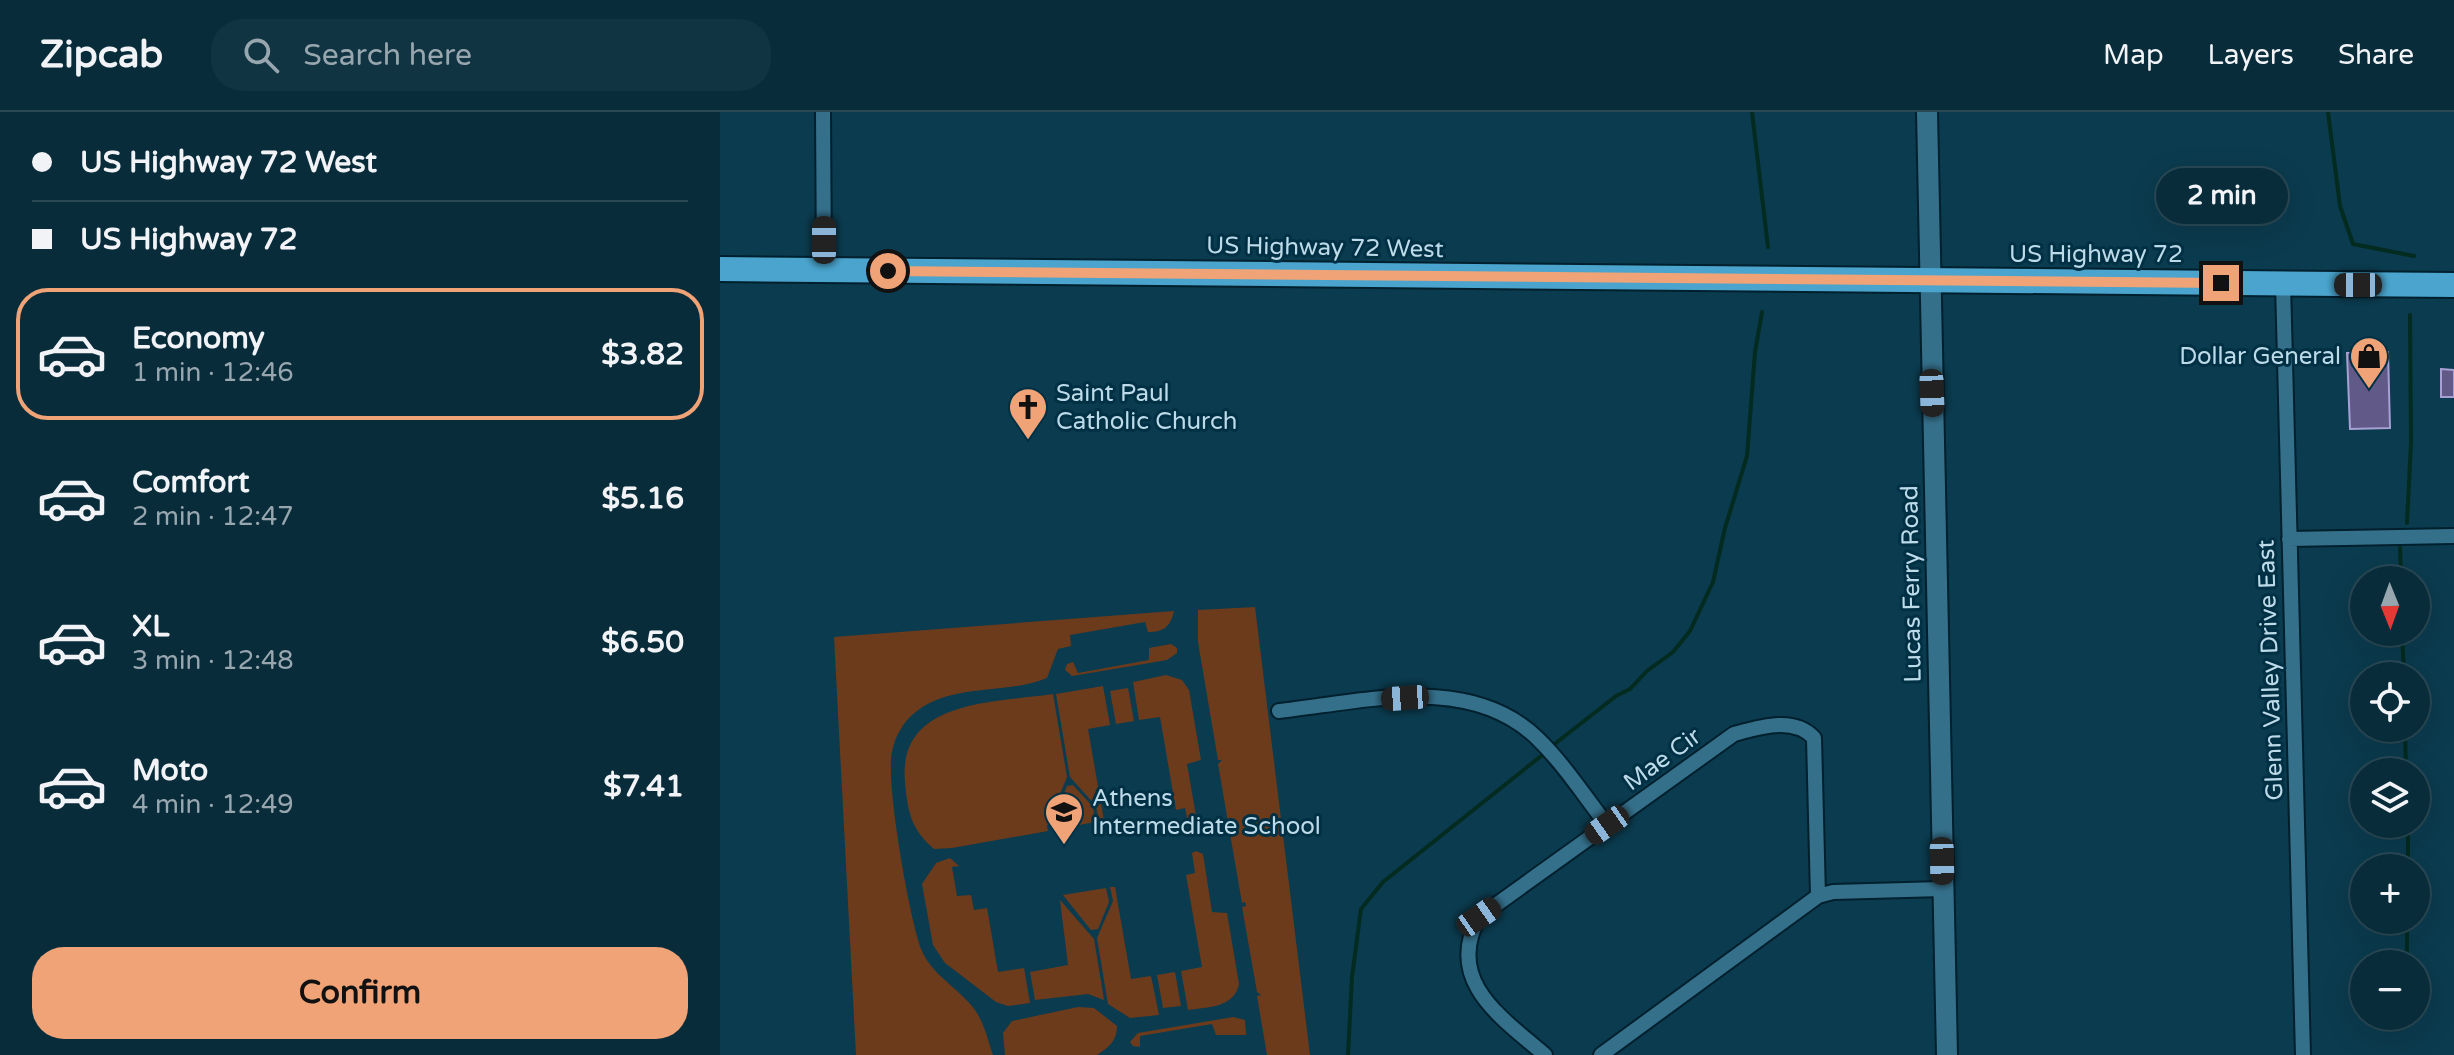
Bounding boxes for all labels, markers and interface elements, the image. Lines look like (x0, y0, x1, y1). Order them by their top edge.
search box (211, 19, 771, 91)
text: Zipcab (40, 32, 163, 78)
icon: search (239, 33, 283, 77)
text: Search here (303, 37, 472, 74)
text: Map (2103, 38, 2164, 72)
text: Layers (2208, 38, 2294, 72)
text: Share (2338, 38, 2414, 72)
text: US Highway 72 West (80, 144, 377, 181)
callout: 2 min (2155, 167, 2287, 223)
text: 2 min (2187, 180, 2257, 211)
car (812, 216, 836, 264)
text: US Highway 72 (80, 221, 298, 258)
street label: US Highway 72 West (1206, 231, 1444, 264)
street label: US Highway 72 (2009, 240, 2183, 269)
route start (870, 253, 906, 289)
route end (2203, 265, 2239, 301)
car (2334, 273, 2382, 297)
icon: car (36, 318, 108, 390)
text: Economy (132, 320, 265, 357)
shop icon: Dollar General (2348, 335, 2390, 390)
text: $3.82 (601, 336, 684, 373)
place label: Dollar General (2179, 342, 2341, 371)
text: 1 min · 12:46 (132, 357, 294, 388)
car (1919, 369, 1945, 417)
place label: Saint Paul Catholic Church (1056, 379, 1237, 436)
church icon: Saint Paul Catholic Church (1007, 386, 1049, 441)
icon: car (36, 462, 108, 534)
text: Comfort (132, 464, 250, 501)
text: $5.16 (602, 480, 684, 517)
street label: Lucas Ferry Road (1895, 485, 1928, 683)
text: 2 min · 12:47 (132, 501, 294, 532)
street label: Glenn Valley Drive East (2251, 539, 2290, 801)
north arrow (2350, 566, 2430, 646)
map controls (2350, 566, 2430, 1030)
icon: car (36, 606, 108, 678)
text: XL (132, 608, 169, 645)
text: $6.50 (601, 624, 684, 661)
text: 3 min · 12:48 (132, 645, 294, 676)
button: locate (2350, 662, 2430, 742)
car (1380, 684, 1430, 712)
street label: Mae Cir (1618, 721, 1707, 797)
icon: car (36, 750, 108, 822)
text: Moto (132, 752, 208, 789)
button: layers (2350, 758, 2430, 838)
text: $7.41 (603, 768, 684, 805)
place label: Athens Intermediate School (1092, 784, 1321, 841)
text: 4 min · 12:49 (132, 789, 294, 820)
school or university icon: Athens Intermediate School (1043, 791, 1085, 846)
car (1580, 801, 1634, 849)
car (1930, 837, 1954, 885)
button: + (2350, 854, 2430, 934)
car (1452, 893, 1506, 941)
button: Confirm (32, 947, 688, 1039)
button: − (2350, 950, 2430, 1030)

